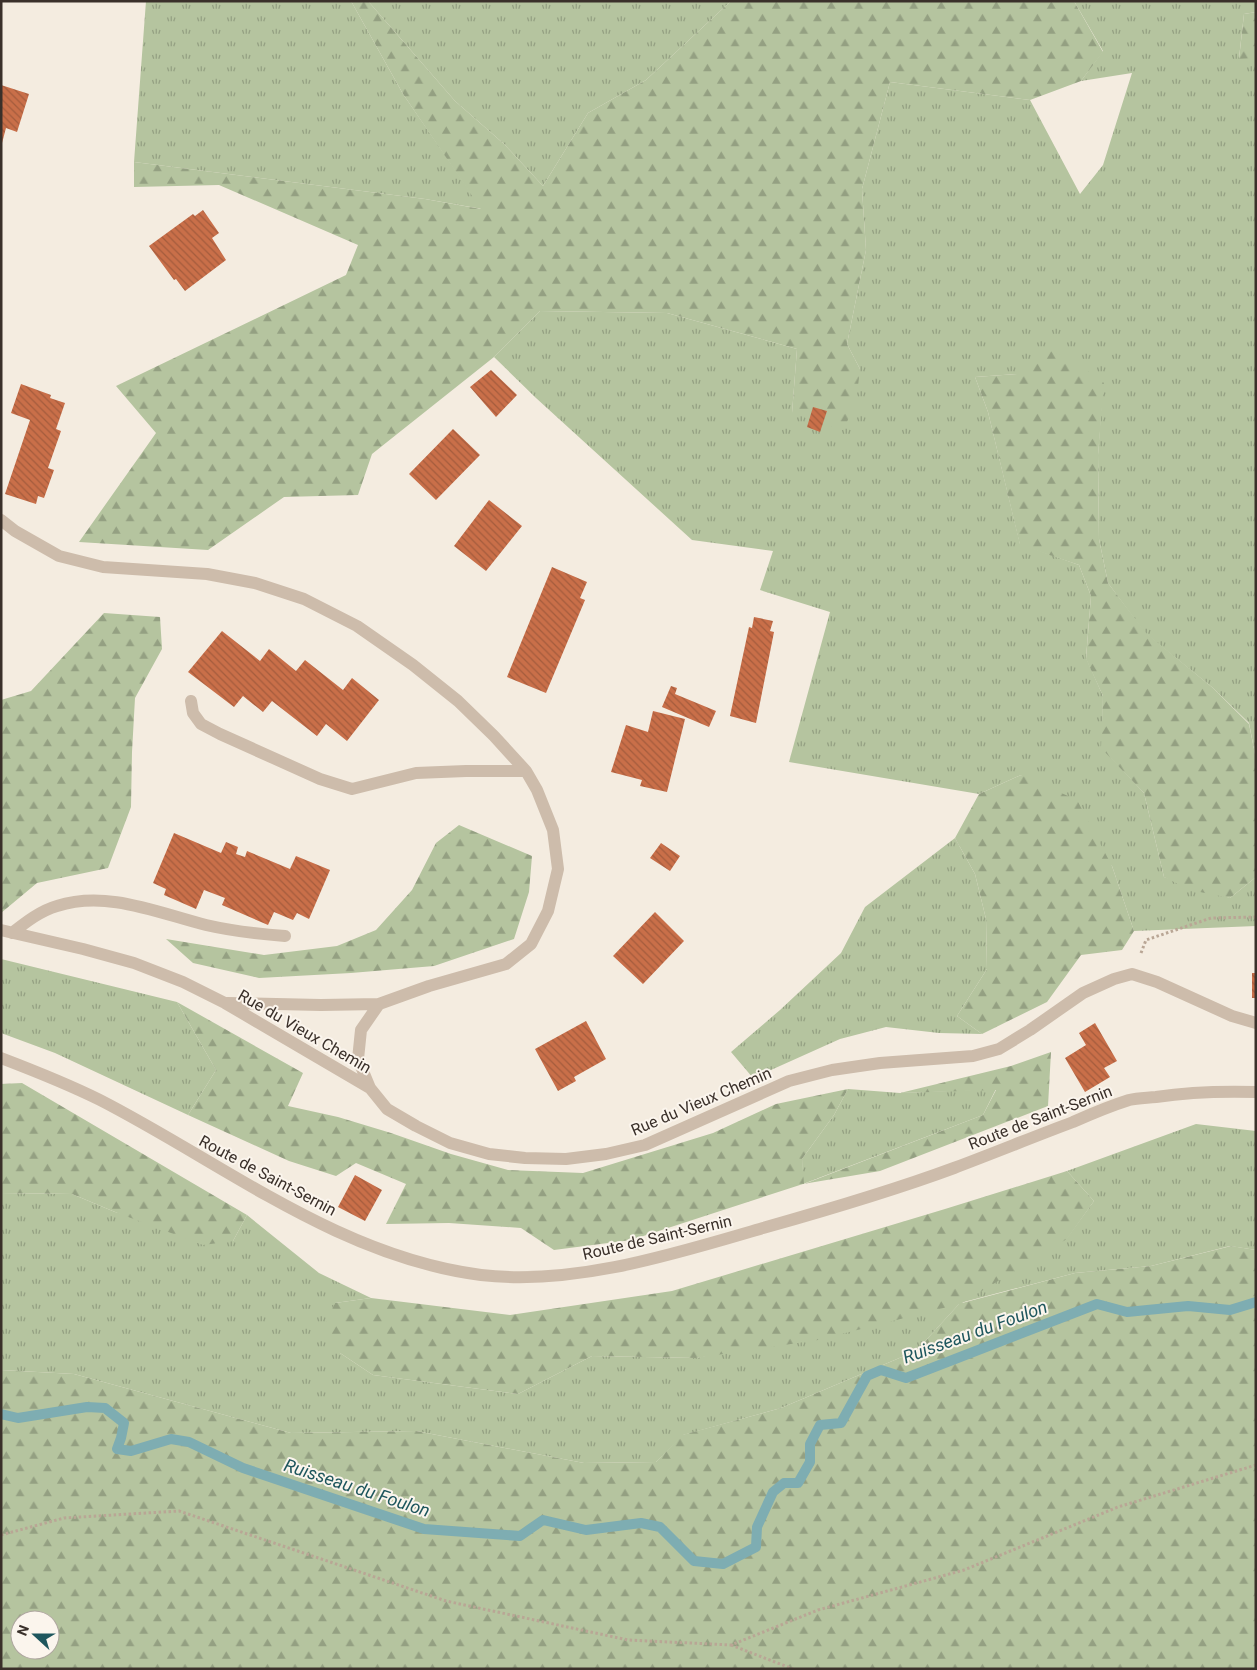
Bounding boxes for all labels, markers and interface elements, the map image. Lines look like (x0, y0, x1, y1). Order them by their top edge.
street label: Rue du Vieux Chemin (235, 986, 375, 1077)
street label: Rue du Vieux Chemin (628, 1063, 774, 1140)
street label: Route de Saint-Sernin (966, 1081, 1115, 1154)
street label: Route de Saint-Sernin (196, 1131, 340, 1220)
street label: Route de Saint-Sernin (581, 1211, 734, 1264)
water label: Ruisseau du Foulon (900, 1296, 1050, 1367)
water label: Ruisseau du Foulon (282, 1454, 433, 1521)
north arrow (10, 1610, 60, 1660)
text: N (14, 1623, 32, 1638)

